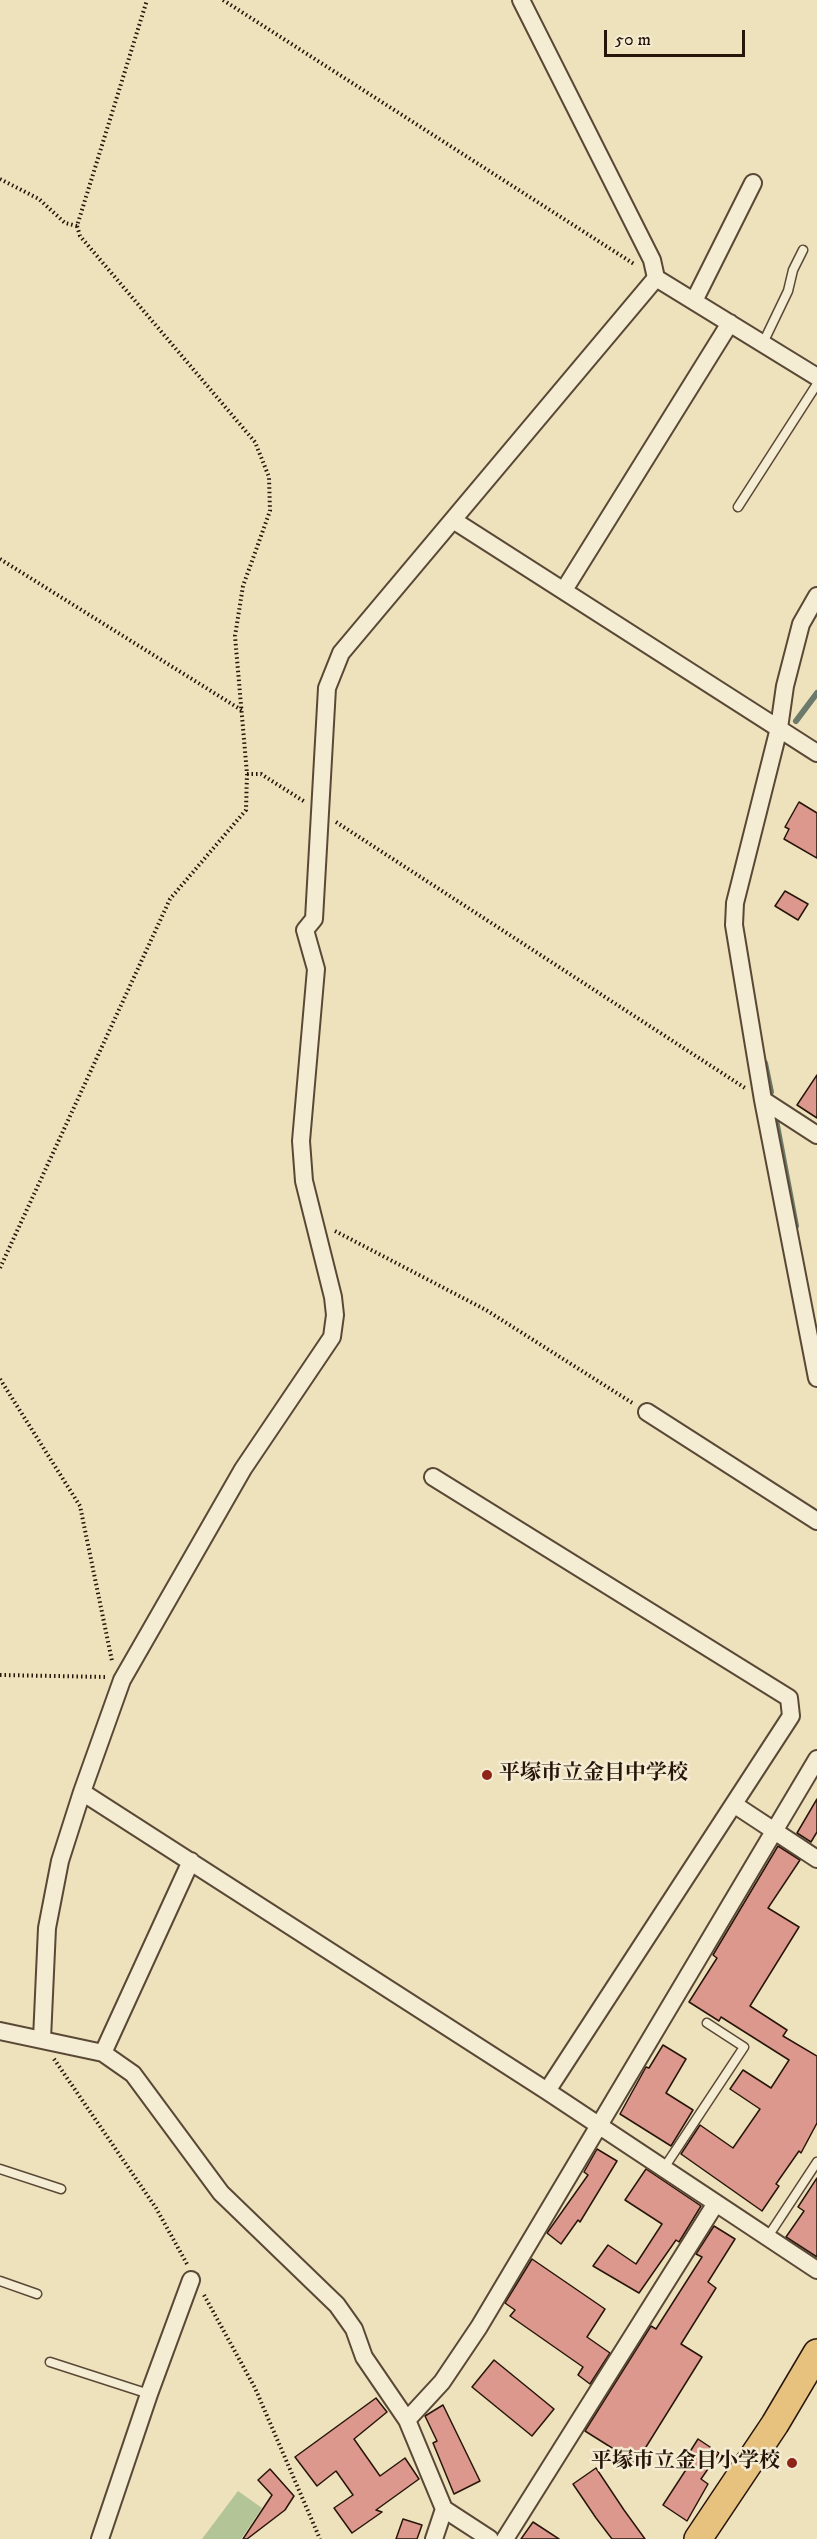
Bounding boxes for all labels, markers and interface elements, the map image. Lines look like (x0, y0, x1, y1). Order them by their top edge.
scale bar (607, 18, 748, 56)
text: 50 m (615, 29, 651, 51)
place label: 平塚市立金目中学校 (499, 1762, 688, 1788)
marker: 平塚市立金目中学校 (480, 1768, 494, 1782)
place label: 平塚市立金目小学校 (591, 2450, 780, 2476)
marker: 平塚市立金目小学校 (785, 2456, 799, 2470)

